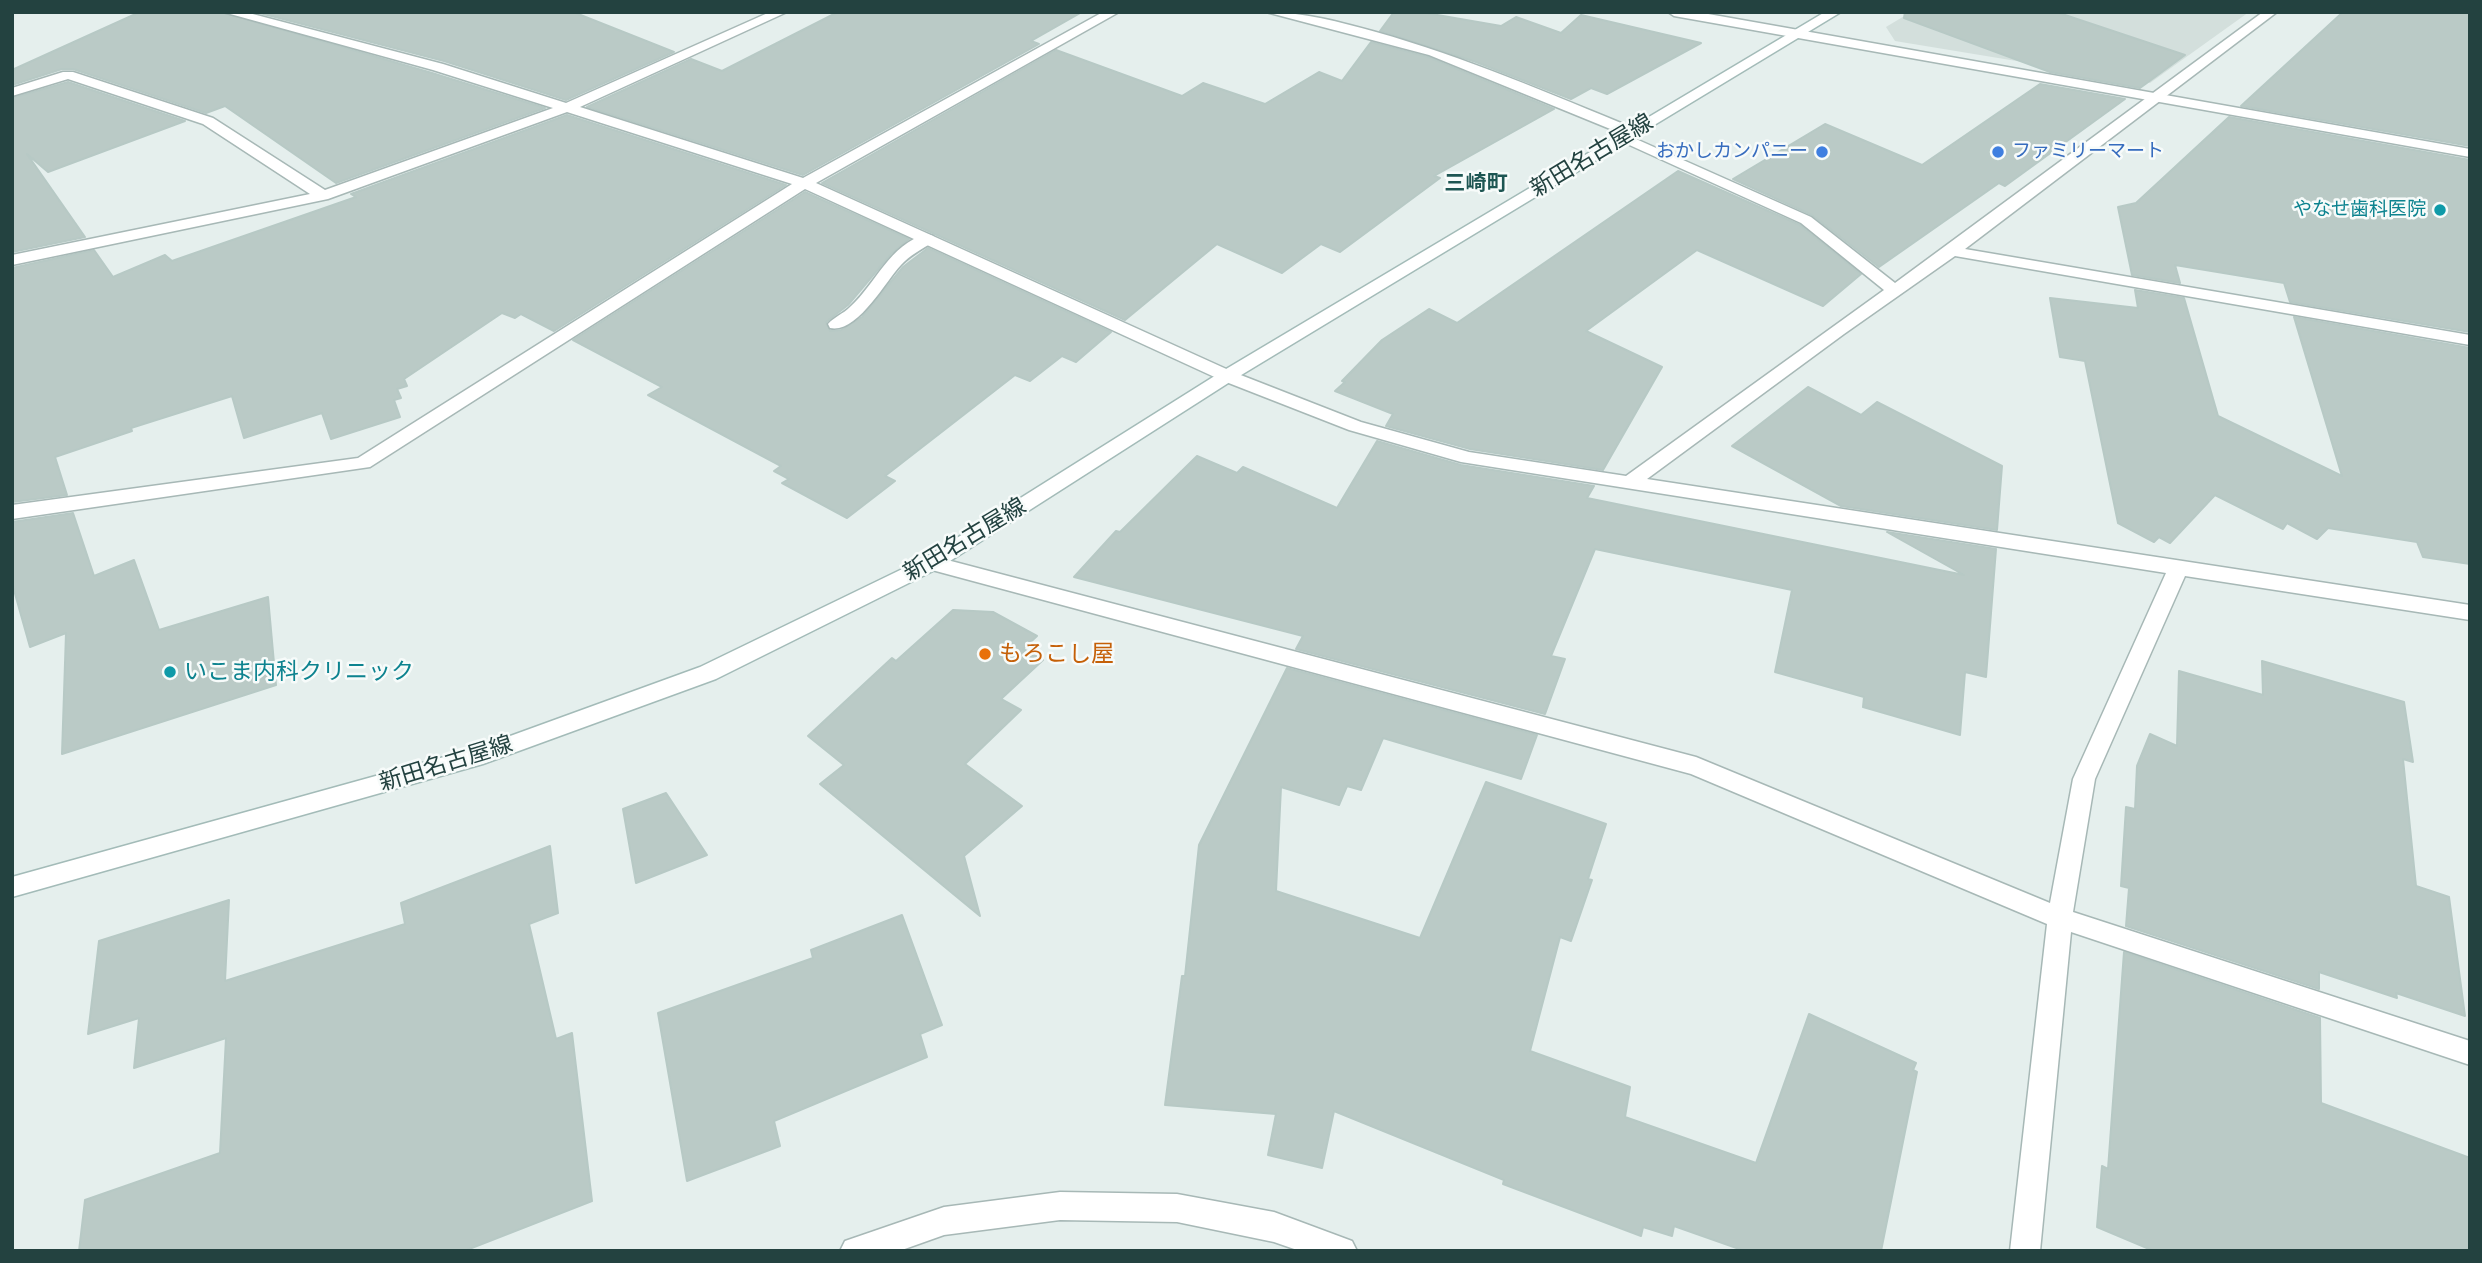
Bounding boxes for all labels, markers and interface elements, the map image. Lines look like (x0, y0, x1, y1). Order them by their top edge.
street label: 新田名古屋線 (1526, 109, 1658, 203)
place label: おかしカンパニー (1656, 141, 1808, 163)
place label: ファミリーマート (2012, 141, 2164, 163)
marker: おかしカンパニー (1814, 144, 1830, 160)
marker: ファミリーマート (1990, 144, 2006, 160)
district label: 三崎町 (1445, 171, 1507, 197)
place label: やなせ歯科医院 (2293, 199, 2426, 221)
marker: やなせ歯科医院 (2432, 202, 2448, 218)
street label: 新田名古屋線 (899, 493, 1031, 587)
place label: もろこし屋 (999, 640, 1114, 668)
marker: もろこし屋 (977, 646, 993, 662)
place label: いこま内科クリニック (184, 658, 414, 686)
marker: いこま内科クリニック (162, 664, 178, 680)
street label: 新田名古屋線 (376, 731, 516, 797)

